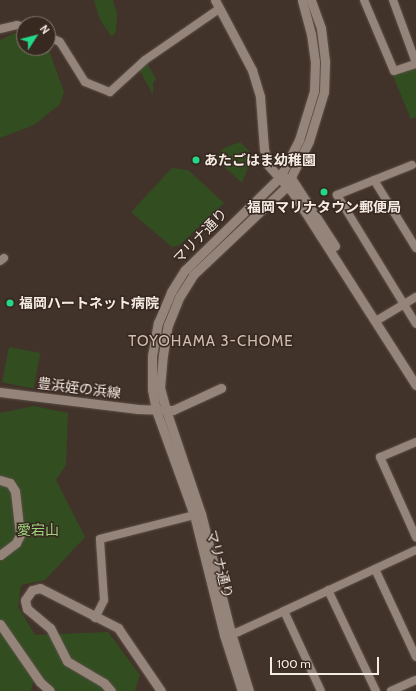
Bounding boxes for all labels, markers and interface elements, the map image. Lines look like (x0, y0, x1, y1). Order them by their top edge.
north arrow (16, 16, 56, 56)
text: N (37, 22, 53, 37)
place label: あたごはま幼稚園 (204, 152, 316, 168)
marker: あたごはま幼稚園 (191, 155, 201, 165)
marker: 福岡マリナタウン郵便局 (319, 187, 329, 197)
place label: 福岡マリナタウン郵便局 (247, 199, 401, 215)
street label: マリナ通り (170, 205, 230, 267)
place label: 福岡ハートネット病院 (19, 295, 159, 311)
marker: 福岡ハートネット病院 (4, 297, 16, 309)
district label: TOYOHAMA 3-CHOME (128, 333, 294, 351)
street label: 豊浜姪の浜線 (36, 375, 122, 401)
park label: 愛宕山 (17, 522, 59, 538)
street label: マリナ通り (203, 528, 237, 600)
scale bar (272, 649, 381, 675)
text: 100 m (277, 656, 311, 671)

